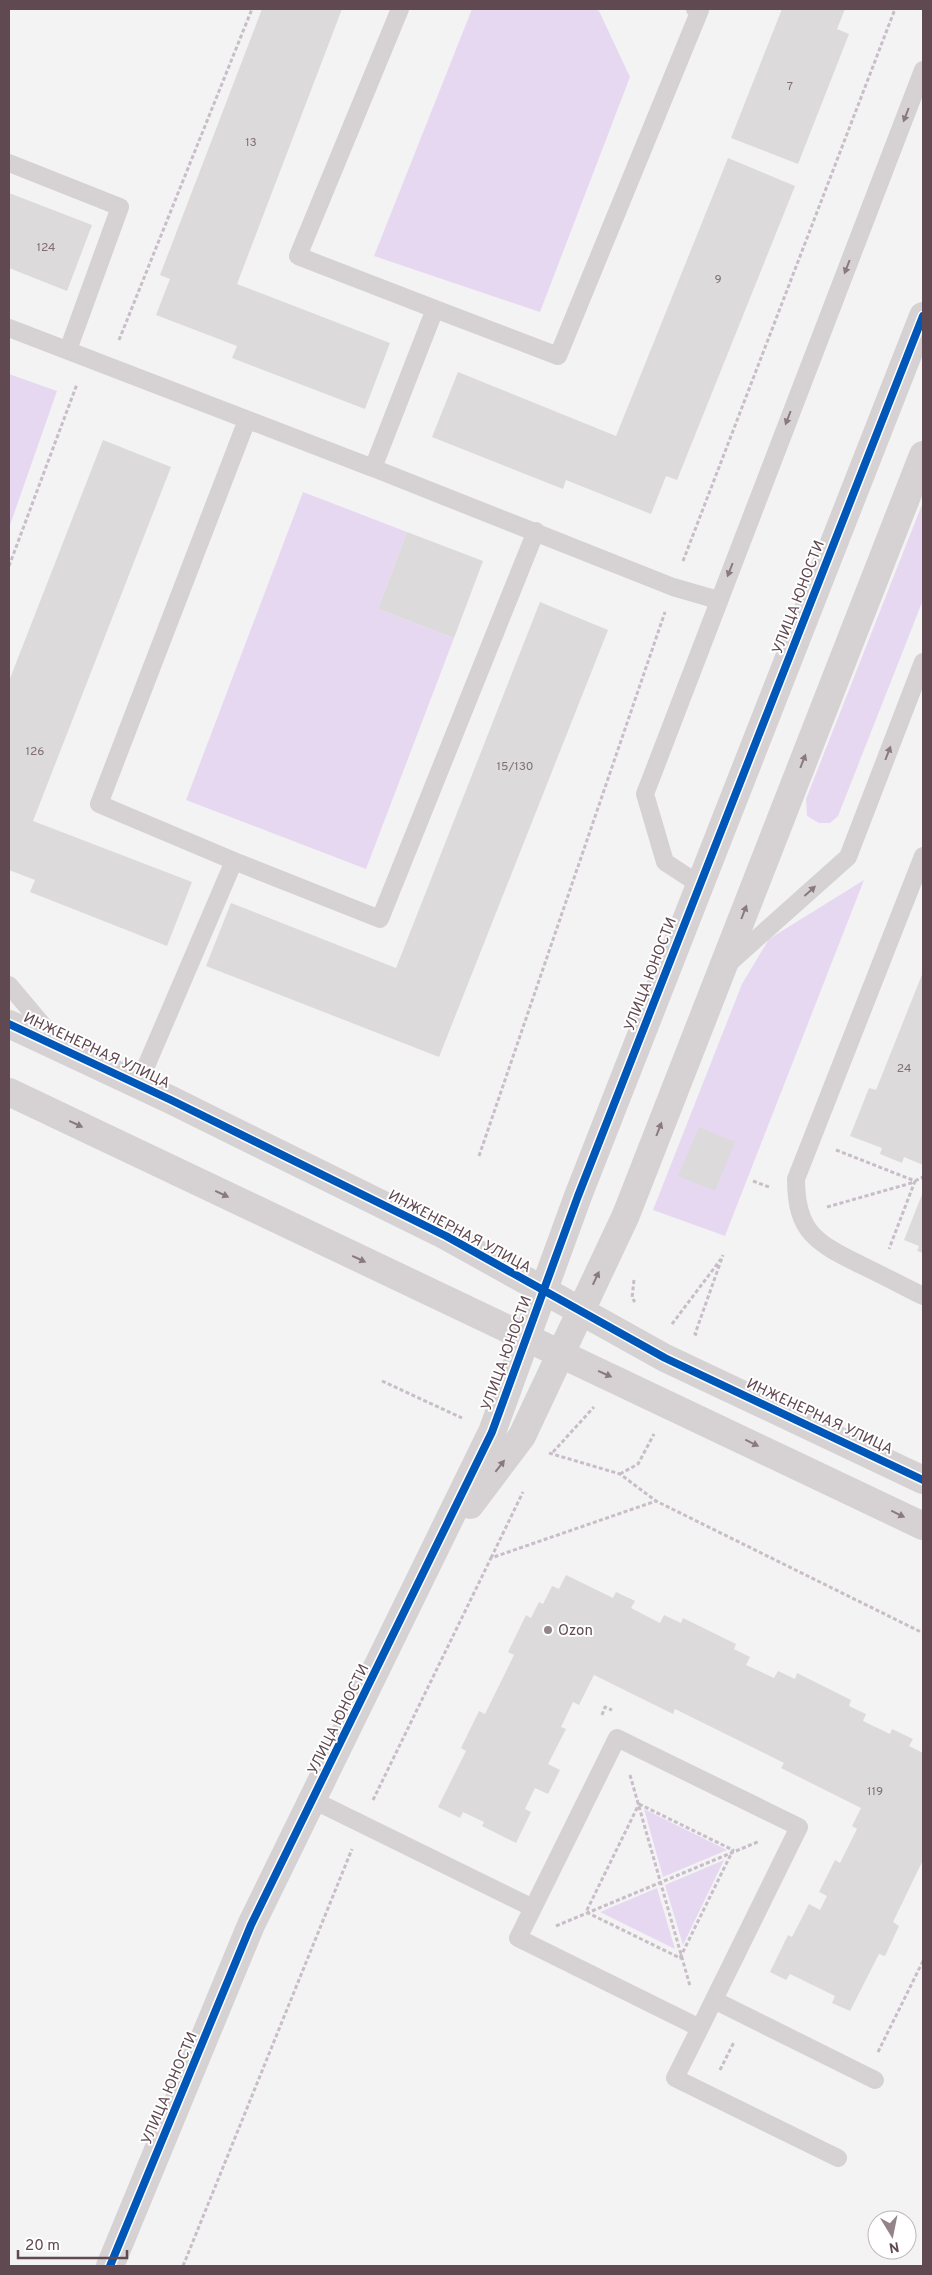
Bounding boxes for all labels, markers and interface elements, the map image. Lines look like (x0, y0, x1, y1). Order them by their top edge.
house number: 7 (787, 79, 793, 95)
one-way arrow (901, 108, 909, 122)
house number: 13 (245, 135, 257, 151)
house number: 124 (36, 240, 56, 256)
one-way arrow (843, 260, 851, 275)
house number: 9 (714, 272, 722, 288)
one-way arrow (784, 411, 792, 426)
street label: УЛИЦА ЮНОСТИ (769, 538, 830, 657)
one-way arrow (726, 563, 734, 578)
house number: 126 (26, 744, 44, 760)
one-way arrow (884, 745, 892, 760)
one-way arrow (800, 754, 808, 768)
house number: 15/130 (496, 759, 534, 775)
one-way arrow (803, 885, 815, 897)
one-way arrow (741, 905, 748, 920)
street label: УЛИЦА ЮНОСТИ (621, 915, 682, 1034)
street label: ИНЖЕНЕРНАЯ УЛИЦА (20, 1009, 173, 1094)
house number: 24 (897, 1061, 911, 1077)
one-way arrow (69, 1120, 83, 1128)
one-way arrow (656, 1122, 664, 1136)
street label: ИНЖЕНЕРНАЯ УЛИЦА (384, 1186, 534, 1278)
one-way arrow (215, 1190, 229, 1198)
one-way arrow (352, 1255, 366, 1263)
one-way arrow (592, 1271, 600, 1285)
street label: УЛИЦА ЮНОСТИ (478, 1294, 537, 1413)
one-way arrow (598, 1370, 612, 1378)
street label: ИНЖЕНЕРНАЯ УЛИЦА (743, 1375, 896, 1460)
one-way arrow (745, 1440, 759, 1448)
one-way arrow (495, 1459, 505, 1473)
one-way arrow (891, 1510, 905, 1518)
place label: Ozon (558, 1622, 593, 1641)
marker: Ozon (542, 1624, 554, 1636)
street label: УЛИЦА ЮНОСТИ (304, 1661, 374, 1778)
house number: 119 (867, 1784, 883, 1800)
street label: УЛИЦА ЮНОСТИ (138, 2029, 203, 2148)
north arrow (867, 2210, 917, 2260)
scale bar (18, 2228, 126, 2260)
text: 20 m (25, 2237, 60, 2256)
text: N (888, 2237, 900, 2256)

